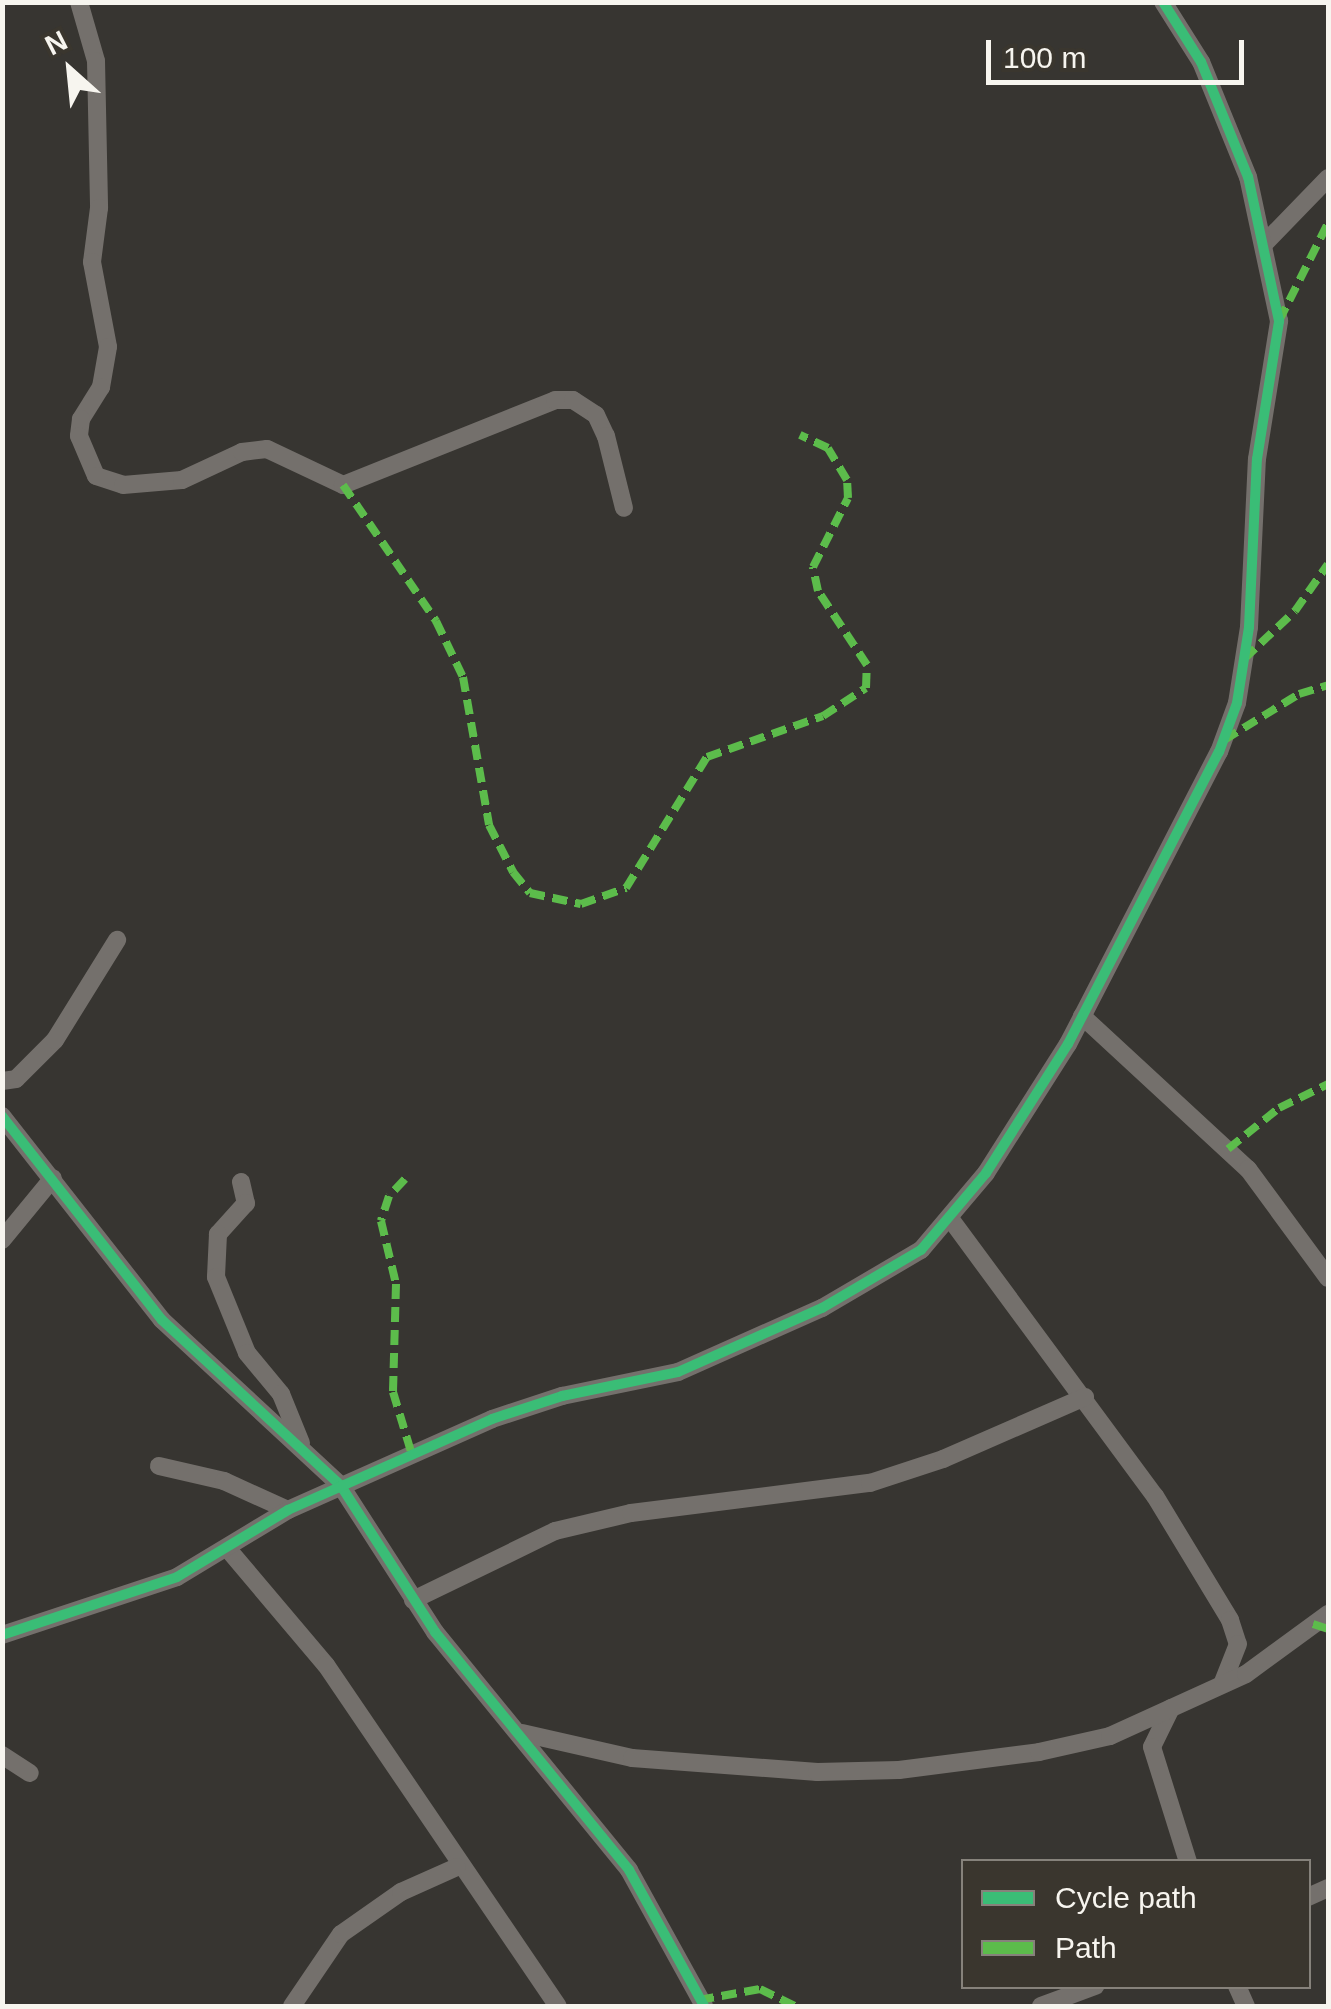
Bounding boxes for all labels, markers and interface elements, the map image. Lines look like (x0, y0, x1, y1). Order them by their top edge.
north arrow (20, 20, 120, 120)
scale bar (991, 20, 1248, 82)
text: N (40, 24, 72, 61)
text: 100 m (1003, 41, 1086, 74)
legend (961, 1859, 1311, 1989)
text: Cycle path (1055, 1881, 1197, 1914)
text: Path (1055, 1931, 1117, 1964)

